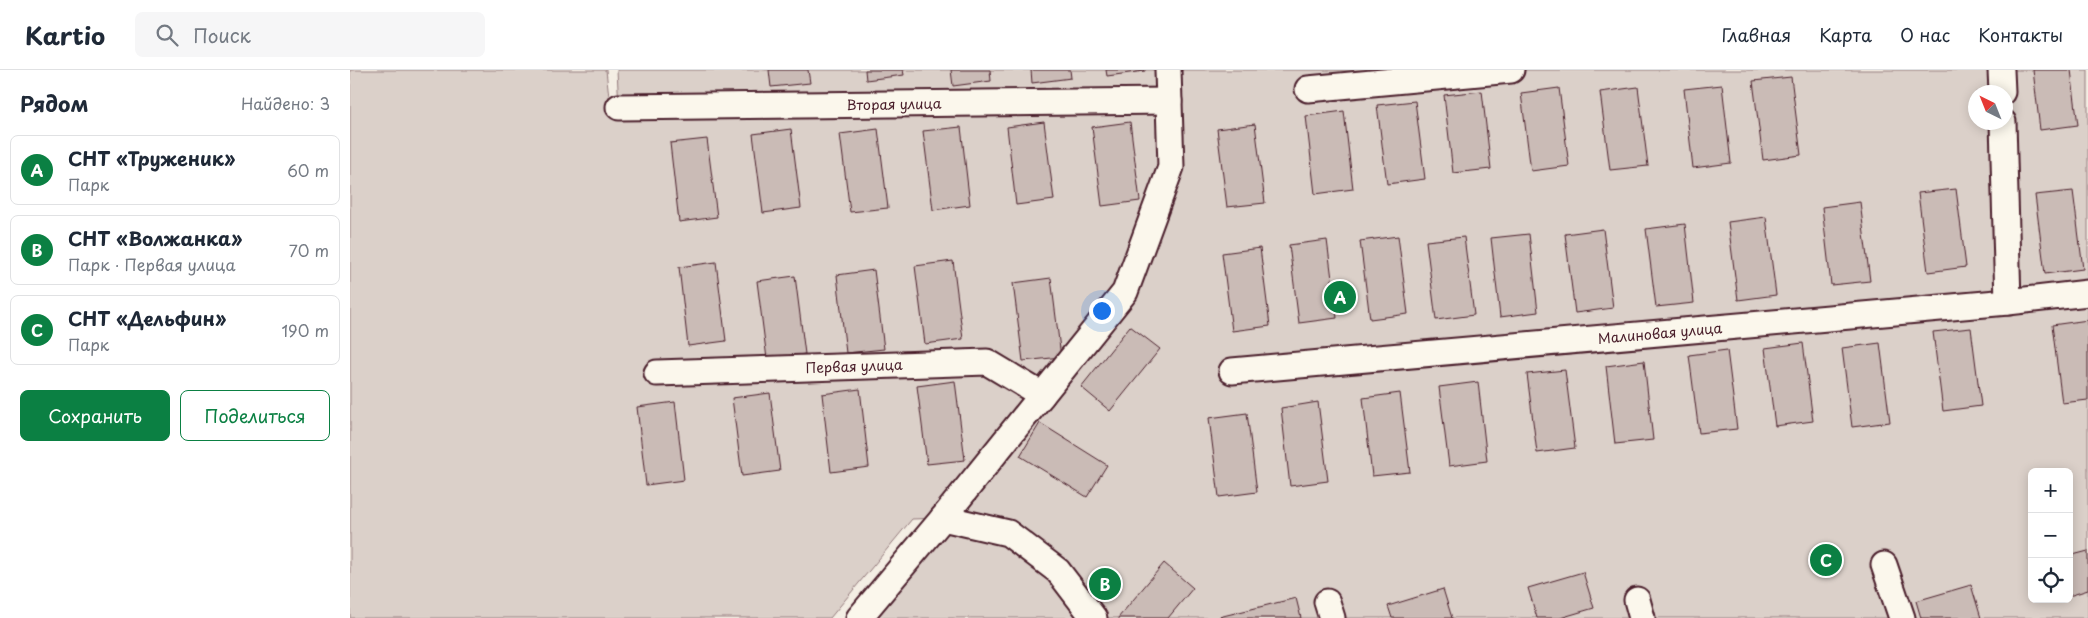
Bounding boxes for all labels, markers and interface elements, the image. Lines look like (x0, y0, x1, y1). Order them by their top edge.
search box (135, 12, 485, 57)
text: Kartio (25, 17, 105, 53)
icon: search (153, 21, 181, 49)
text: Поиск (193, 21, 251, 49)
text: Главная (1722, 21, 1791, 48)
text: Карта (1819, 21, 1872, 48)
text: О нас (1900, 21, 1950, 48)
text: Контакты (1978, 21, 2063, 48)
north arrow (1968, 85, 2013, 130)
text: Рядом (20, 87, 88, 119)
text: Найдено: 3 (241, 91, 330, 115)
street label: Вторая улица (846, 93, 942, 115)
text: СНТ «Труженик» (68, 144, 235, 172)
text: A (31, 158, 43, 182)
text: 60 m (287, 158, 329, 182)
text: Парк (68, 172, 109, 196)
text: СНТ «Волжанка» (68, 224, 242, 252)
text: B (32, 238, 42, 262)
text: 70 m (289, 238, 329, 262)
text: Парк · Первая улица (68, 252, 236, 276)
pin: A (1324, 278, 1356, 316)
your location (1089, 298, 1115, 324)
text: СНТ «Дельфин» (68, 304, 226, 332)
street label: Малиновая улица (1597, 317, 1723, 349)
text: C (31, 318, 43, 342)
text: 190 m (281, 318, 329, 342)
text: Парк (68, 332, 109, 356)
street label: Первая улица (805, 354, 903, 378)
button: Сохранить (20, 390, 170, 441)
button: Поделиться (180, 390, 330, 441)
map controls (2028, 468, 2073, 603)
button: + (2028, 468, 2073, 513)
button: − (2028, 513, 2073, 558)
pin: C (1810, 541, 1842, 579)
button: locate (2028, 558, 2073, 603)
pin: B (1089, 565, 1121, 603)

